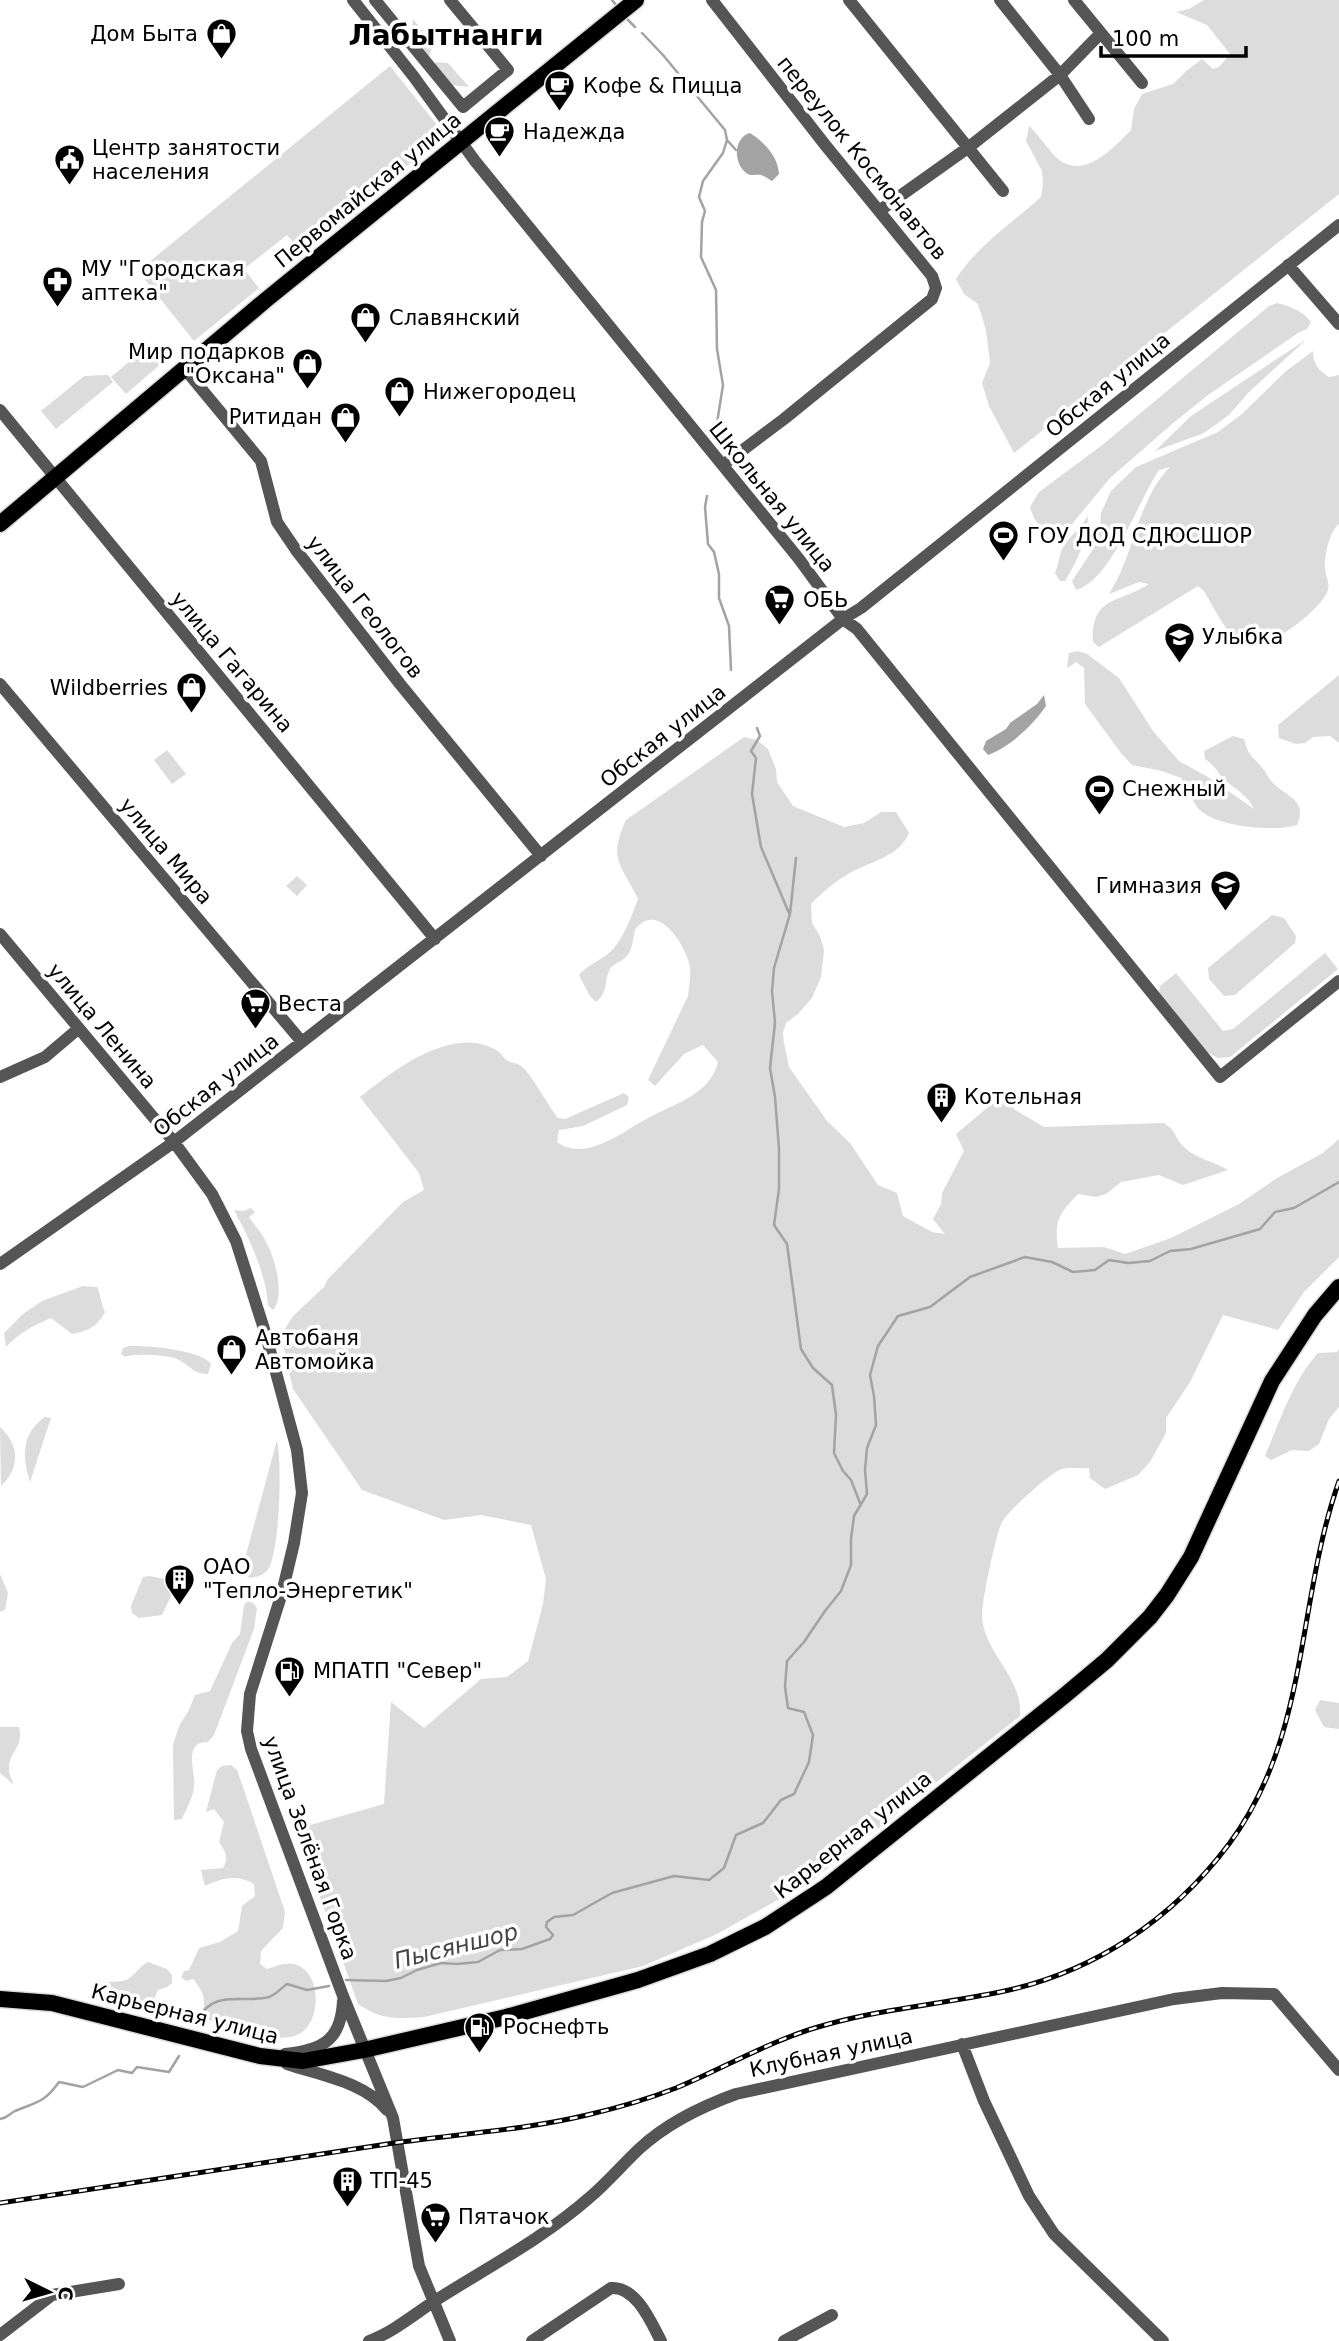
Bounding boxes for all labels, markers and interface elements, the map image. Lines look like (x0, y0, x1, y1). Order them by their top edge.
scale bar (1101, 14, 1246, 58)
shop icon: Дом Быта (204, 17, 238, 61)
district label: Лабытнанги (348, 19, 544, 52)
place label: Дом Быта (90, 22, 198, 46)
text: 100 m (1112, 27, 1179, 51)
street label: переулок Космонавтов (772, 51, 952, 265)
cafe icon: Кофе & Пицца (543, 69, 577, 113)
place label: Кофе & Пицца (583, 74, 742, 98)
street label: Первомайская улица (270, 107, 466, 273)
cafe icon: Надежда (483, 115, 517, 159)
place label: Надежда (523, 120, 625, 144)
place label: Центр занятости населения (92, 136, 280, 184)
public building icon: Центр занятости населения (52, 143, 86, 187)
place label: МУ "Городская аптека" (81, 257, 244, 305)
pharmacy icon: МУ "Городская аптека" (41, 264, 75, 308)
shop icon: Славянский (349, 301, 383, 345)
place label: Славянский (389, 306, 520, 330)
street label: Обская улица (1041, 328, 1175, 442)
place label: Мир подарков "Оксана" (128, 340, 285, 388)
shop icon: Мир подарков "Оксана" (291, 347, 325, 391)
shop icon: Нижегородец (383, 375, 417, 419)
place label: Нижегородец (423, 380, 576, 404)
shop icon: Ритидан (328, 400, 362, 444)
place label: Ритидан (229, 405, 322, 429)
street label: Школьная улица (704, 417, 840, 577)
sports icon: ГОУ ДОД СДЮСШОР (987, 519, 1021, 563)
place label: ГОУ ДОД СДЮСШОР (1027, 524, 1252, 548)
street label: улица Геологов (302, 531, 428, 683)
supermarket icon: ОБЬ (763, 583, 797, 627)
street label: улица Гагарина (166, 587, 298, 737)
place label: ОБЬ (803, 588, 848, 612)
school or university icon: Улыбка (1162, 620, 1196, 664)
place label: Улыбка (1202, 625, 1283, 649)
shop icon: Wildberries (174, 671, 208, 715)
place label: Wildberries (50, 676, 168, 700)
street label: Обская улица (596, 680, 730, 792)
sports icon: Снежный (1082, 772, 1116, 816)
place label: Снежный (1122, 777, 1226, 801)
street label: улица Мира (115, 793, 217, 909)
school or university icon: Гимназия (1208, 869, 1242, 913)
place label: Гимназия (1096, 874, 1202, 898)
street label: улица Ленина (43, 959, 161, 1093)
supermarket icon: Веста (238, 987, 272, 1031)
place label: Веста (278, 992, 342, 1016)
street label: Обская улица (149, 1029, 283, 1141)
building icon: Котельная (924, 1080, 958, 1124)
place label: Котельная (964, 1085, 1082, 1109)
place label: Автобаня Автомойка (255, 1326, 375, 1374)
shop icon: Автобаня Автомойка (215, 1333, 249, 1377)
place label: ОАО "Тепло-Энергетик" (203, 1555, 413, 1603)
building icon: ОАО "Тепло-Энергетик" (163, 1562, 197, 1606)
fuel station icon: МПАТП "Север" (273, 1654, 307, 1698)
place label: МПАТП "Север" (313, 1659, 482, 1683)
street label: улица Зелёная Горка (258, 1733, 362, 1963)
street label: Карьерная улица (770, 1766, 936, 1904)
water label: Пысяншор (391, 1918, 521, 1974)
street label: Карьерная улица (89, 1979, 281, 2049)
fuel station icon: Роснефть (463, 2010, 497, 2054)
place label: Роснефть (503, 2015, 609, 2039)
street label: Клубная улица (747, 2024, 915, 2082)
building icon: ТП-45 (330, 2164, 364, 2208)
place label: ТП-45 (369, 2169, 433, 2193)
supermarket icon: Пятачок (418, 2200, 452, 2244)
place label: Пятачок (458, 2205, 549, 2229)
north arrow (14, 2257, 84, 2327)
text: С (54, 2286, 78, 2301)

